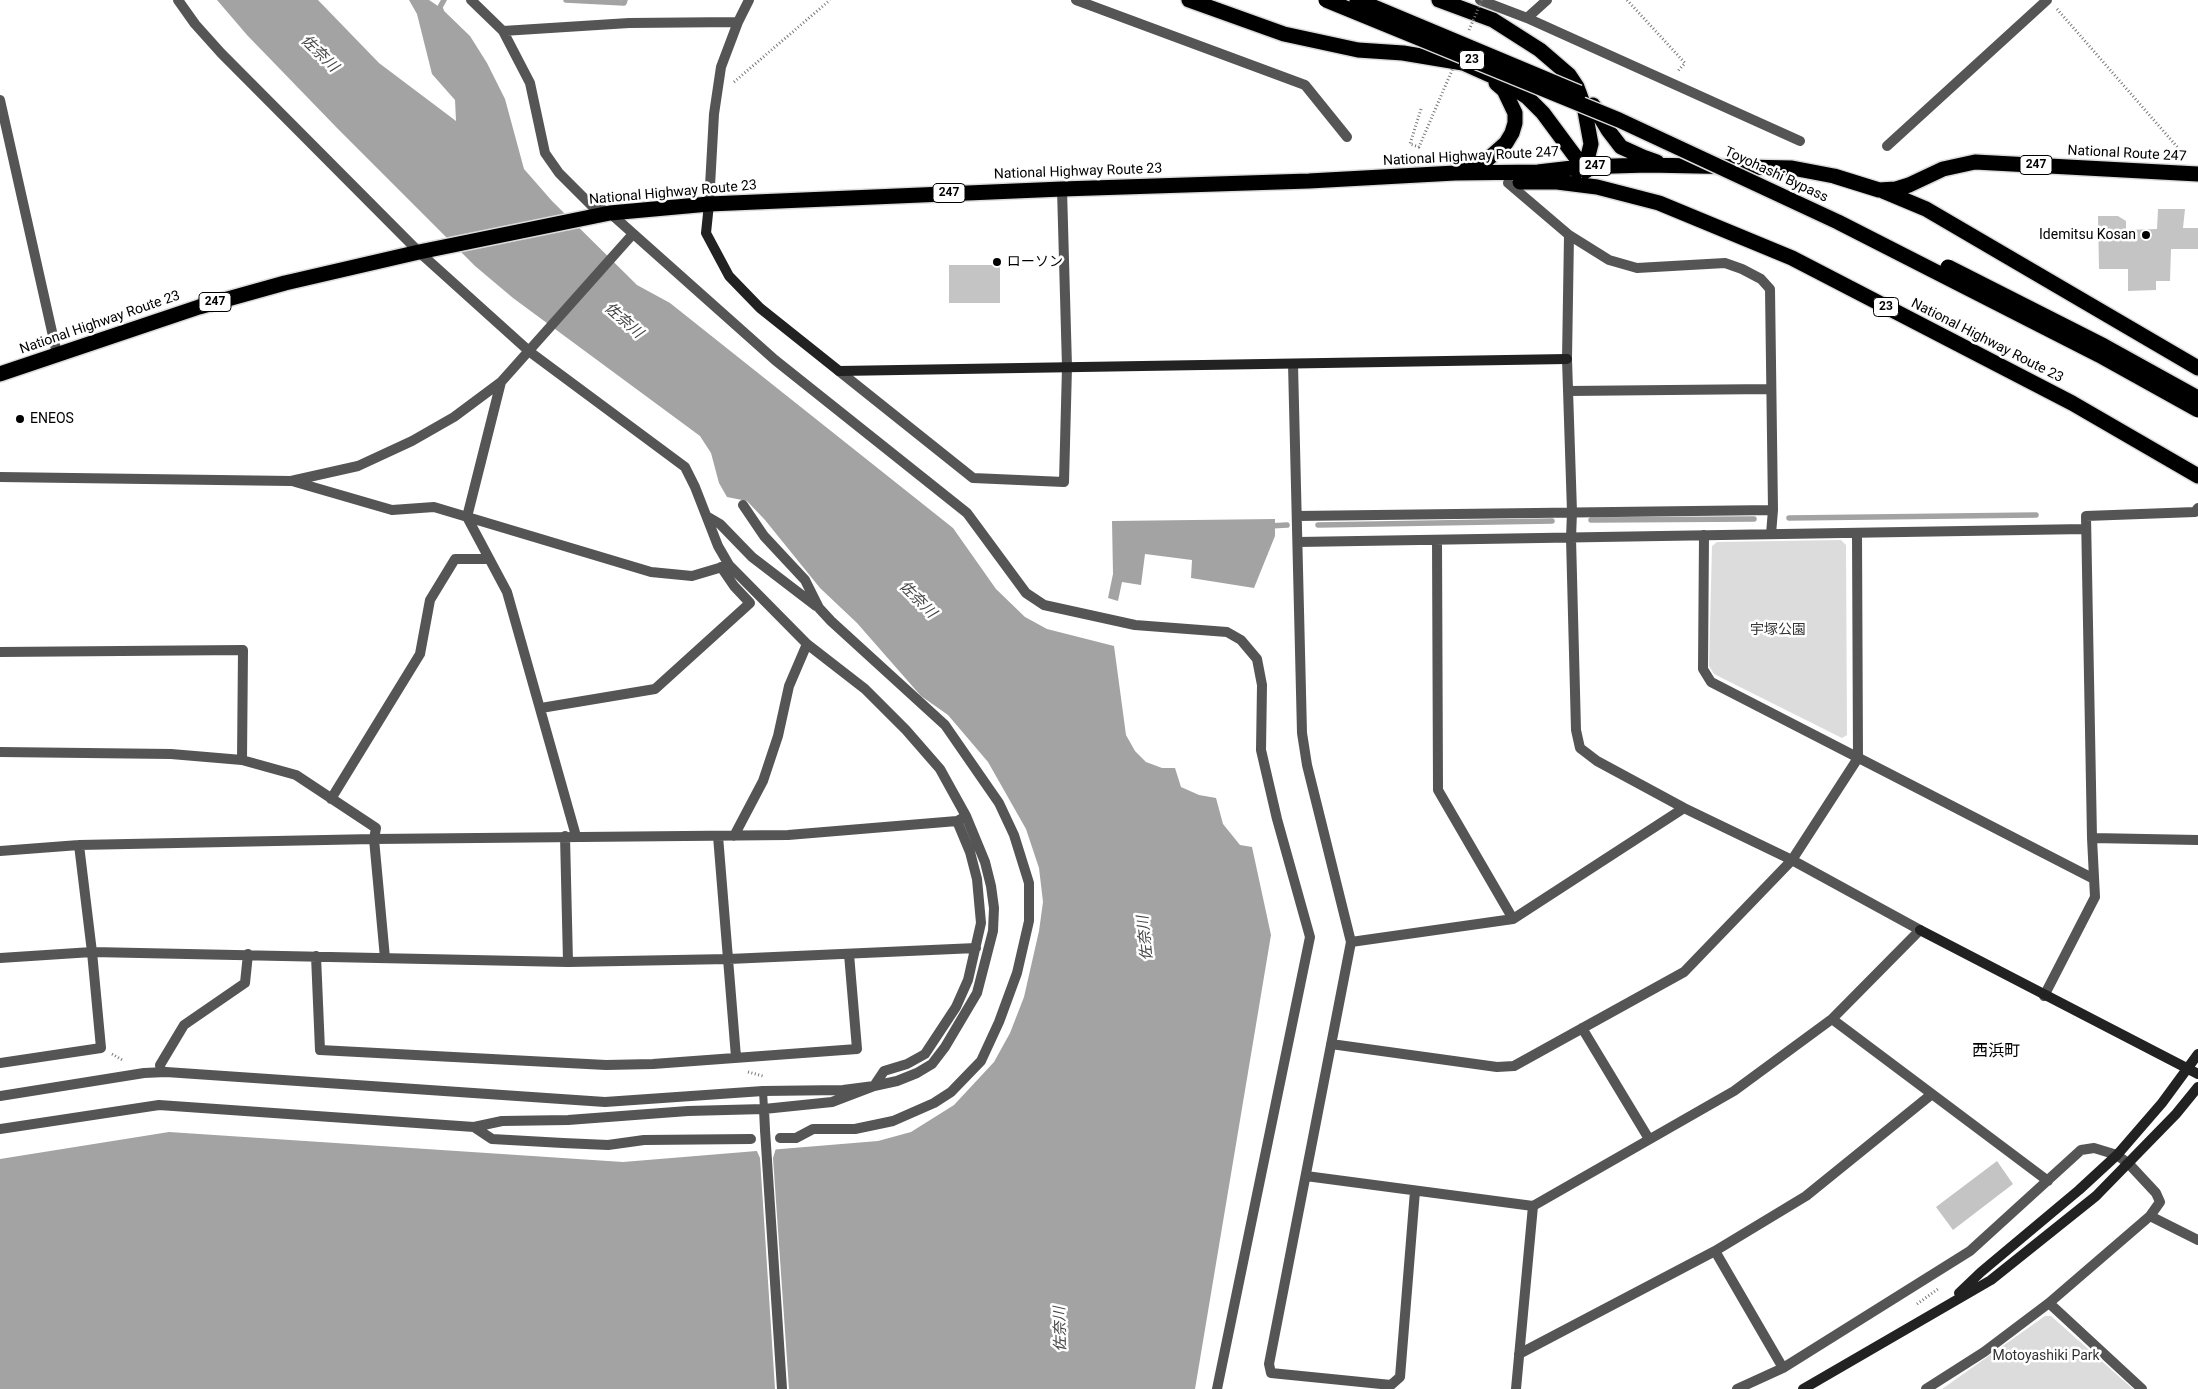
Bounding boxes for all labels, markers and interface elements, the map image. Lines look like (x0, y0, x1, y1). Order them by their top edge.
water label: 佐奈川 (297, 32, 341, 76)
road number: 23 (1460, 50, 1484, 70)
street label: National Route 247 (2067, 142, 2187, 166)
street label: National Highway Route 247 (1383, 144, 1559, 170)
street label: Toyohashi Bypass (1721, 144, 1831, 206)
road number: 247 (2020, 156, 2052, 174)
road number: 247 (1579, 157, 1611, 176)
street label: National Highway Route 23 (994, 161, 1162, 183)
street label: National Highway Route 23 (588, 177, 758, 209)
road number: 247 (933, 184, 965, 202)
place label: Idemitsu Kosan (2039, 227, 2136, 243)
marker: Idemitsu Kosan (2140, 229, 2152, 241)
place label: ローソン (1007, 254, 1063, 270)
marker: ローソン (991, 256, 1003, 268)
street label: National Highway Route 23 (18, 288, 182, 358)
road number: 247 (199, 292, 231, 312)
street label: National Highway Route 23 (1908, 295, 2066, 387)
road number: 23 (1874, 298, 1898, 316)
water label: 佐奈川 (600, 299, 646, 343)
place label: ENEOS (30, 411, 74, 427)
marker: ENEOS (14, 413, 26, 425)
water label: 佐奈川 (895, 578, 939, 622)
park label: 宇塚公園 (1750, 622, 1806, 638)
water label: 佐奈川 (1135, 915, 1157, 961)
district label: 西浜町 (1972, 1042, 2020, 1062)
water label: 佐奈川 (1052, 1306, 1070, 1352)
park label: Motoyashiki Park (1992, 1348, 2100, 1364)

